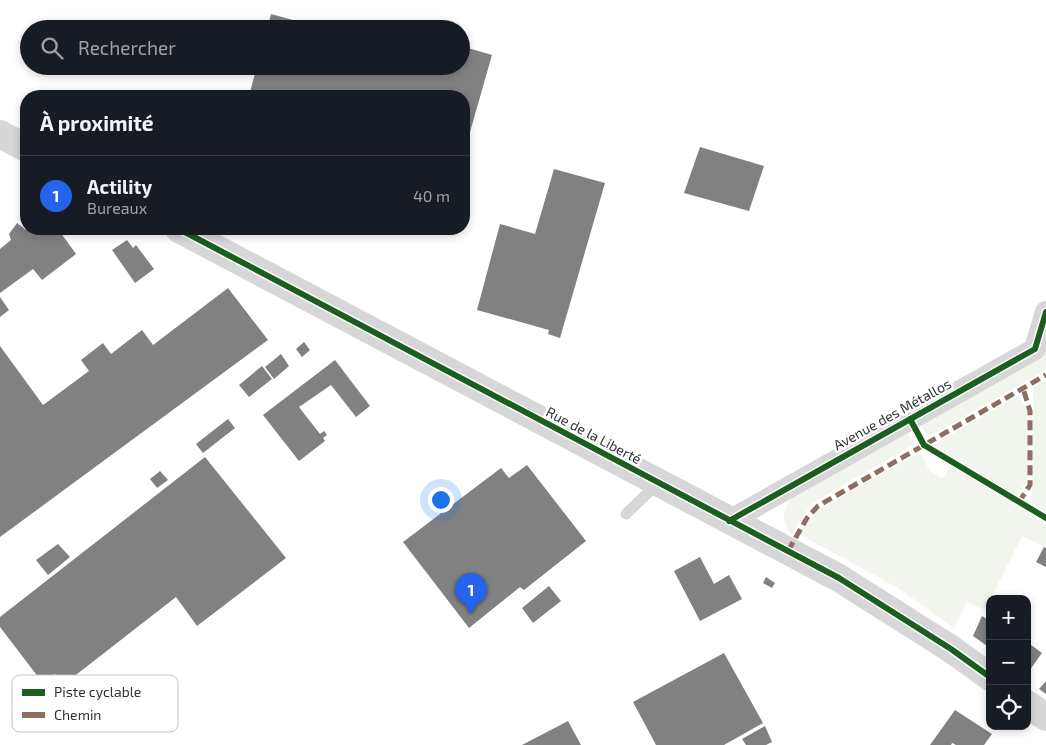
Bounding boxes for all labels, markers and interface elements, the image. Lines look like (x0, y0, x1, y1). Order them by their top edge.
search box (20, 20, 470, 75)
icon: search (38, 34, 66, 62)
text: Rechercher (78, 36, 176, 59)
text: À proximité (40, 110, 154, 135)
text: Actility (87, 175, 152, 198)
text: 1 (53, 186, 59, 205)
text: 40 m (413, 186, 450, 205)
text: Bureaux (87, 198, 147, 217)
street label: Avenue des Métallos (830, 375, 954, 453)
street label: Rue de la Liberté (543, 403, 645, 467)
your location (428, 487, 454, 513)
pin: 1 (455, 573, 487, 614)
map controls (986, 595, 1031, 730)
button: + (986, 595, 1031, 640)
button: − (986, 640, 1031, 685)
legend (12, 675, 178, 732)
text: Piste cyclable (54, 683, 141, 700)
button: locate (986, 685, 1031, 730)
text: Chemin (54, 706, 102, 723)

